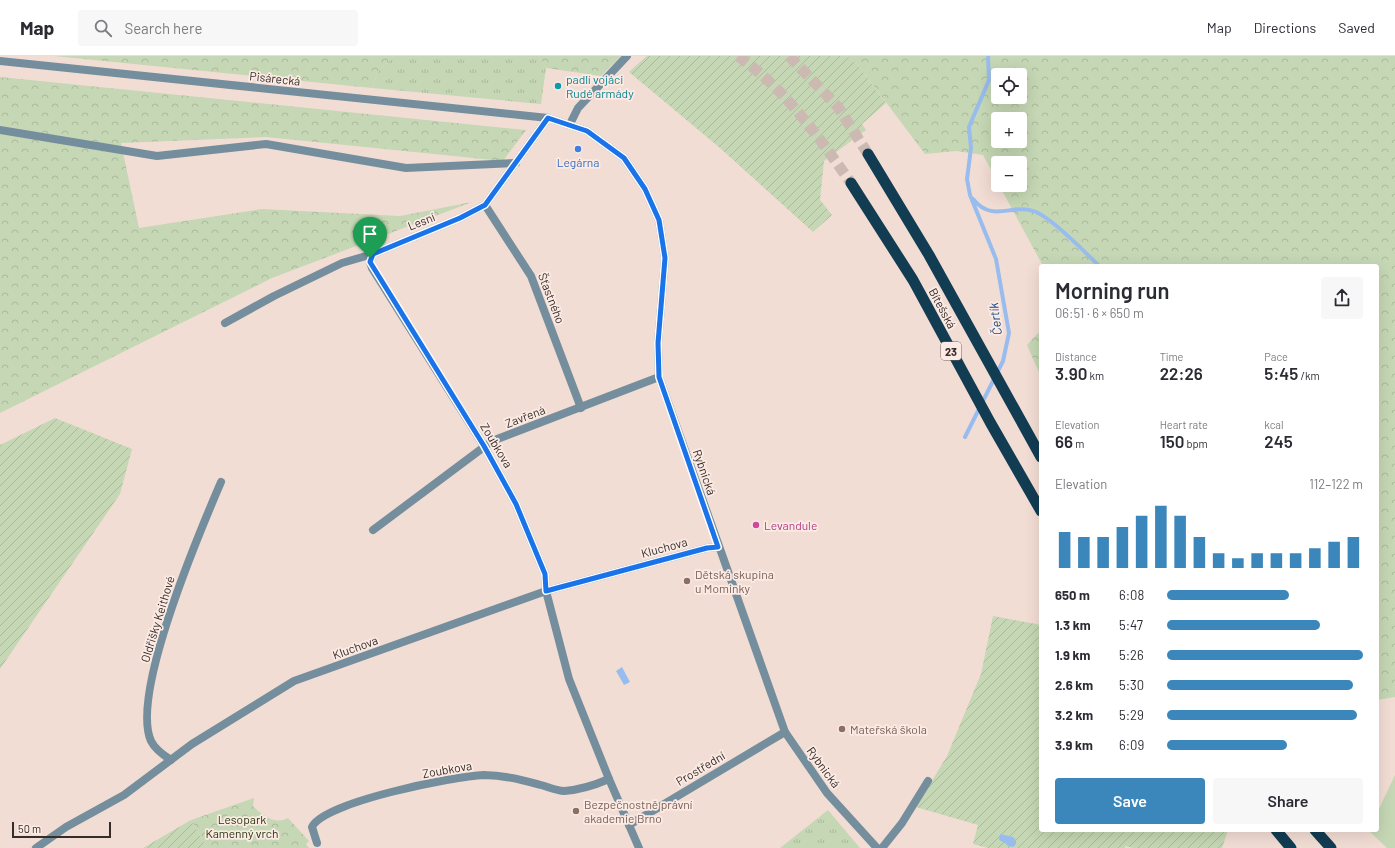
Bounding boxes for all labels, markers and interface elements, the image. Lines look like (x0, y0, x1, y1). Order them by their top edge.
search box (78, 10, 358, 46)
text: Map (20, 16, 54, 39)
icon: search (92, 17, 114, 39)
text: Search here (124, 19, 202, 37)
text: Map (1207, 19, 1232, 36)
text: Directions (1254, 19, 1316, 36)
text: Saved (1338, 19, 1375, 36)
street label: Pisárecká (249, 68, 301, 88)
map controls (991, 68, 1027, 192)
button: locate (991, 68, 1027, 104)
place label: padlí vojáci Rudé armády (566, 72, 634, 100)
marker: padlí vojáci Rudé armády (553, 81, 563, 91)
button: + (991, 112, 1027, 148)
marker: Legárna (573, 144, 583, 154)
place label: Legárna (557, 155, 599, 169)
button: − (991, 156, 1027, 192)
street label: Lesní (405, 209, 437, 233)
pin (353, 217, 387, 258)
icon: arrive (359, 223, 381, 245)
street label: Šťastného (536, 271, 568, 325)
text: Morning run (1055, 277, 1169, 303)
button: share (1321, 277, 1363, 319)
street label: Bítešská (926, 285, 960, 331)
water label: Čertík (985, 301, 1005, 336)
text: 06:51 · 6 × 650 m (1055, 305, 1144, 321)
road number: 23 (941, 342, 961, 360)
text: Distance (1055, 350, 1097, 363)
text: Time (1160, 350, 1183, 363)
text: Pace (1264, 350, 1288, 363)
text: 3.90 (1055, 363, 1087, 383)
text: 22:26 (1160, 363, 1203, 383)
text: 5:45 (1264, 363, 1298, 383)
text: km (1087, 369, 1104, 382)
text: /km (1298, 369, 1320, 382)
street label: Zavřená (503, 402, 547, 430)
text: Elevation (1055, 418, 1099, 431)
text: Heart rate (1160, 418, 1208, 431)
text: kcal (1264, 418, 1284, 431)
street label: Zoubkova (478, 420, 516, 470)
text: 66 (1055, 431, 1073, 451)
text: 150 (1160, 431, 1184, 451)
text: 245 (1264, 431, 1293, 451)
text: m (1073, 437, 1084, 450)
text: bpm (1184, 437, 1208, 450)
street label: Rybnická (691, 447, 719, 497)
text: Elevation (1055, 476, 1107, 492)
text: 112–122 m (1309, 476, 1363, 492)
place label: Levandule (764, 518, 817, 532)
marker: Levandule (751, 520, 761, 530)
street label: Kluchova (639, 534, 689, 560)
place label: Dětská skupina u Mominky (695, 567, 774, 595)
street label: Oldřišky Keithové (137, 574, 177, 664)
marker: Dětská skupina u Mominky (682, 576, 692, 586)
text: 650 m (1055, 587, 1090, 603)
text: 6:08 (1119, 587, 1144, 603)
text: 1.3 km (1055, 617, 1091, 633)
text: 5:47 (1119, 617, 1143, 633)
street label: Kluchova (330, 632, 380, 662)
text: 1.9 km (1055, 647, 1090, 663)
text: 5:26 (1119, 647, 1144, 663)
text: 2.6 km (1055, 677, 1093, 693)
text: 5:30 (1119, 677, 1144, 693)
text: 3.2 km (1055, 707, 1093, 723)
text: 5:29 (1119, 707, 1144, 723)
place label: Mateřská škola (850, 722, 927, 736)
marker: Mateřská škola (837, 724, 847, 734)
text: 3.9 km (1055, 737, 1093, 753)
text: 6:09 (1119, 737, 1144, 753)
street label: Rybnická (804, 744, 844, 790)
street label: Prostřední (673, 748, 727, 788)
street label: Zoubkova (421, 758, 473, 780)
button: Save (1055, 778, 1205, 824)
button: Share (1213, 778, 1363, 824)
place label: Bezpečnostně právní akademie Brno (584, 797, 693, 825)
marker: Bezpečnostně právní akademie Brno (571, 806, 581, 816)
park label: Lesopark Kamenný vrch (205, 812, 279, 840)
scale bar (12, 820, 111, 839)
text: 50 m (18, 822, 41, 835)

